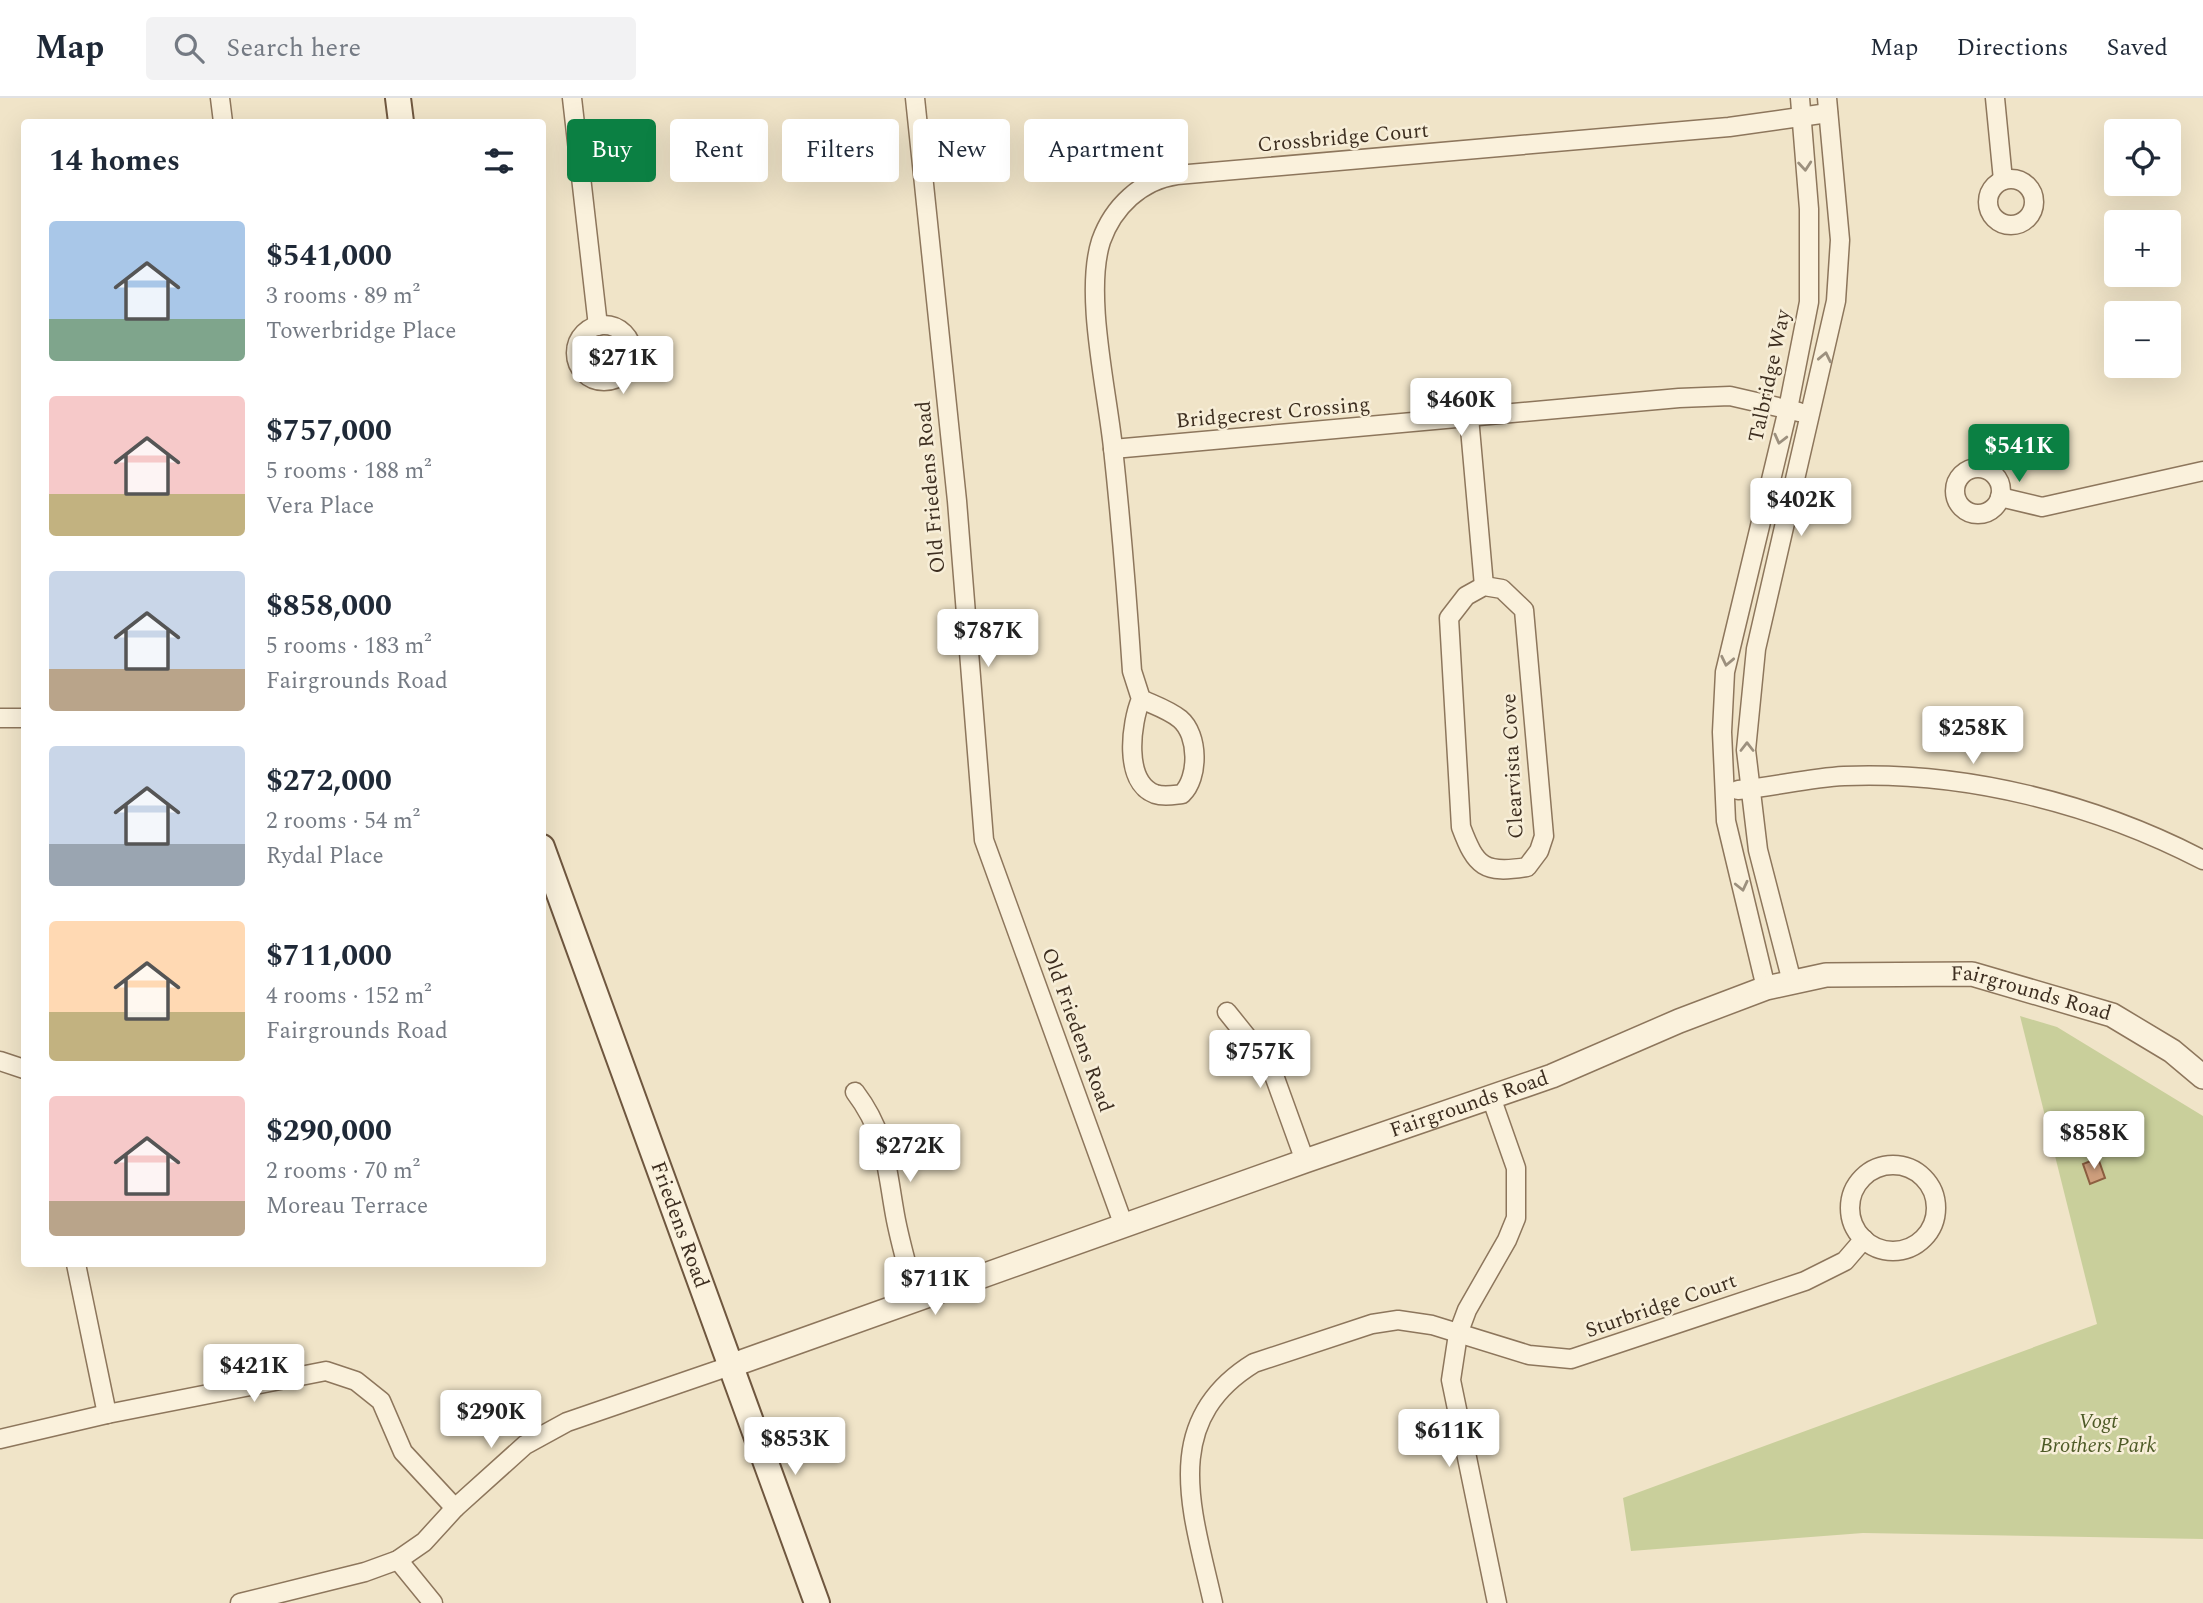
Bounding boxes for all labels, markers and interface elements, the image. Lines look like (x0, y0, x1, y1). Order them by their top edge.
search box (146, 17, 636, 80)
text: Map (35, 23, 104, 73)
text: Search here (226, 28, 361, 68)
icon: search (170, 29, 208, 67)
text: Map (1870, 30, 1918, 66)
text: Directions (1956, 30, 2068, 66)
text: Saved (2106, 30, 2168, 66)
street label: Crossbridge Court (1256, 115, 1430, 161)
chip: Buy (567, 119, 656, 182)
chip: Rent (670, 119, 768, 182)
chip: Filters (782, 119, 899, 182)
chip: New (913, 119, 1010, 182)
chip: Apartment (1024, 119, 1188, 182)
map controls (2104, 119, 2181, 378)
button: locate (2104, 119, 2181, 196)
text: 14 homes (49, 138, 180, 184)
icon: filters (480, 142, 518, 180)
one-way arrow (1797, 161, 1812, 172)
button: + (2104, 210, 2181, 287)
text: $541,000 (266, 233, 392, 279)
icon: home (105, 249, 189, 333)
text: 3 rooms · 89 m² (266, 279, 420, 314)
button: − (2104, 301, 2181, 378)
street label: Talbridge Way (1740, 306, 1800, 445)
text: Towerbridge Place (266, 314, 456, 349)
pin: $271K (574, 336, 672, 396)
text: $271K (588, 341, 658, 376)
one-way arrow (1816, 351, 1831, 363)
pin: $460K (1412, 378, 1510, 438)
text: $460K (1426, 383, 1496, 418)
street label: Bridgecrest Crossing (1174, 389, 1372, 437)
street label: Old Friedens Road (908, 399, 954, 575)
text: $757,000 (266, 408, 392, 454)
icon: home (105, 424, 189, 508)
pin: $541K (1970, 424, 2068, 484)
text: $541K (1984, 429, 2054, 464)
one-way arrow (1774, 433, 1788, 445)
text: 5 rooms · 188 m² (266, 454, 432, 489)
pin: $402K (1752, 478, 1850, 538)
text: $402K (1766, 483, 1836, 518)
text: Vera Place (266, 489, 374, 524)
text: $858,000 (266, 583, 392, 629)
icon: home (105, 599, 189, 683)
pin: $787K (939, 610, 1037, 669)
text: $787K (953, 614, 1023, 649)
text: 5 rooms · 183 m² (266, 629, 432, 664)
one-way arrow (1721, 655, 1736, 667)
text: Fairgrounds Road (266, 664, 448, 699)
street label: Clearvista Cove (1493, 692, 1533, 840)
pin: $258K (1924, 706, 2022, 766)
text: $258K (1938, 711, 2008, 746)
one-way arrow (1739, 741, 1755, 752)
text: $272,000 (266, 758, 392, 804)
icon: home (105, 774, 189, 858)
text: 2 rooms · 54 m² (266, 804, 420, 839)
text: Rydal Place (266, 839, 384, 874)
one-way arrow (1734, 880, 1748, 892)
text: $711,000 (266, 933, 392, 979)
street label: Old Friedens Road (1032, 943, 1122, 1117)
icon: home (105, 949, 189, 1033)
street label: Fairgrounds Road (1950, 958, 2115, 1030)
text: 4 rooms · 152 m² (266, 979, 432, 1014)
text: Fairgrounds Road (266, 1014, 448, 1049)
pin: $757K (1211, 1030, 1309, 1090)
text: $757K (1225, 1035, 1295, 1070)
street label: Fairgrounds Road (1385, 1062, 1553, 1147)
text: $290,000 (266, 1108, 392, 1154)
pin: $858K (2045, 1112, 2143, 1171)
text: $858K (2059, 1116, 2129, 1151)
icon: home (105, 1124, 189, 1208)
pin: $272K (861, 1124, 959, 1184)
text: $272K (875, 1129, 945, 1164)
text: 2 rooms · 70 m² (266, 1154, 420, 1189)
street label: Friedens Road (642, 1157, 717, 1293)
text: Moreau Terrace (266, 1189, 428, 1224)
pin: $711K (886, 1258, 984, 1317)
text: $711K (900, 1262, 970, 1297)
street label: Sturbridge Court (1581, 1265, 1741, 1347)
pin: $421K (205, 1344, 303, 1404)
text: $421K (219, 1349, 289, 1384)
pin: $290K (442, 1390, 540, 1450)
text: $290K (456, 1395, 526, 1430)
park label: Vogt Brothers Park (2040, 1406, 2156, 1462)
pin: $611K (1400, 1410, 1498, 1469)
text: $611K (1414, 1414, 1484, 1449)
pin: $853K (746, 1418, 844, 1477)
text: $853K (760, 1422, 830, 1457)

